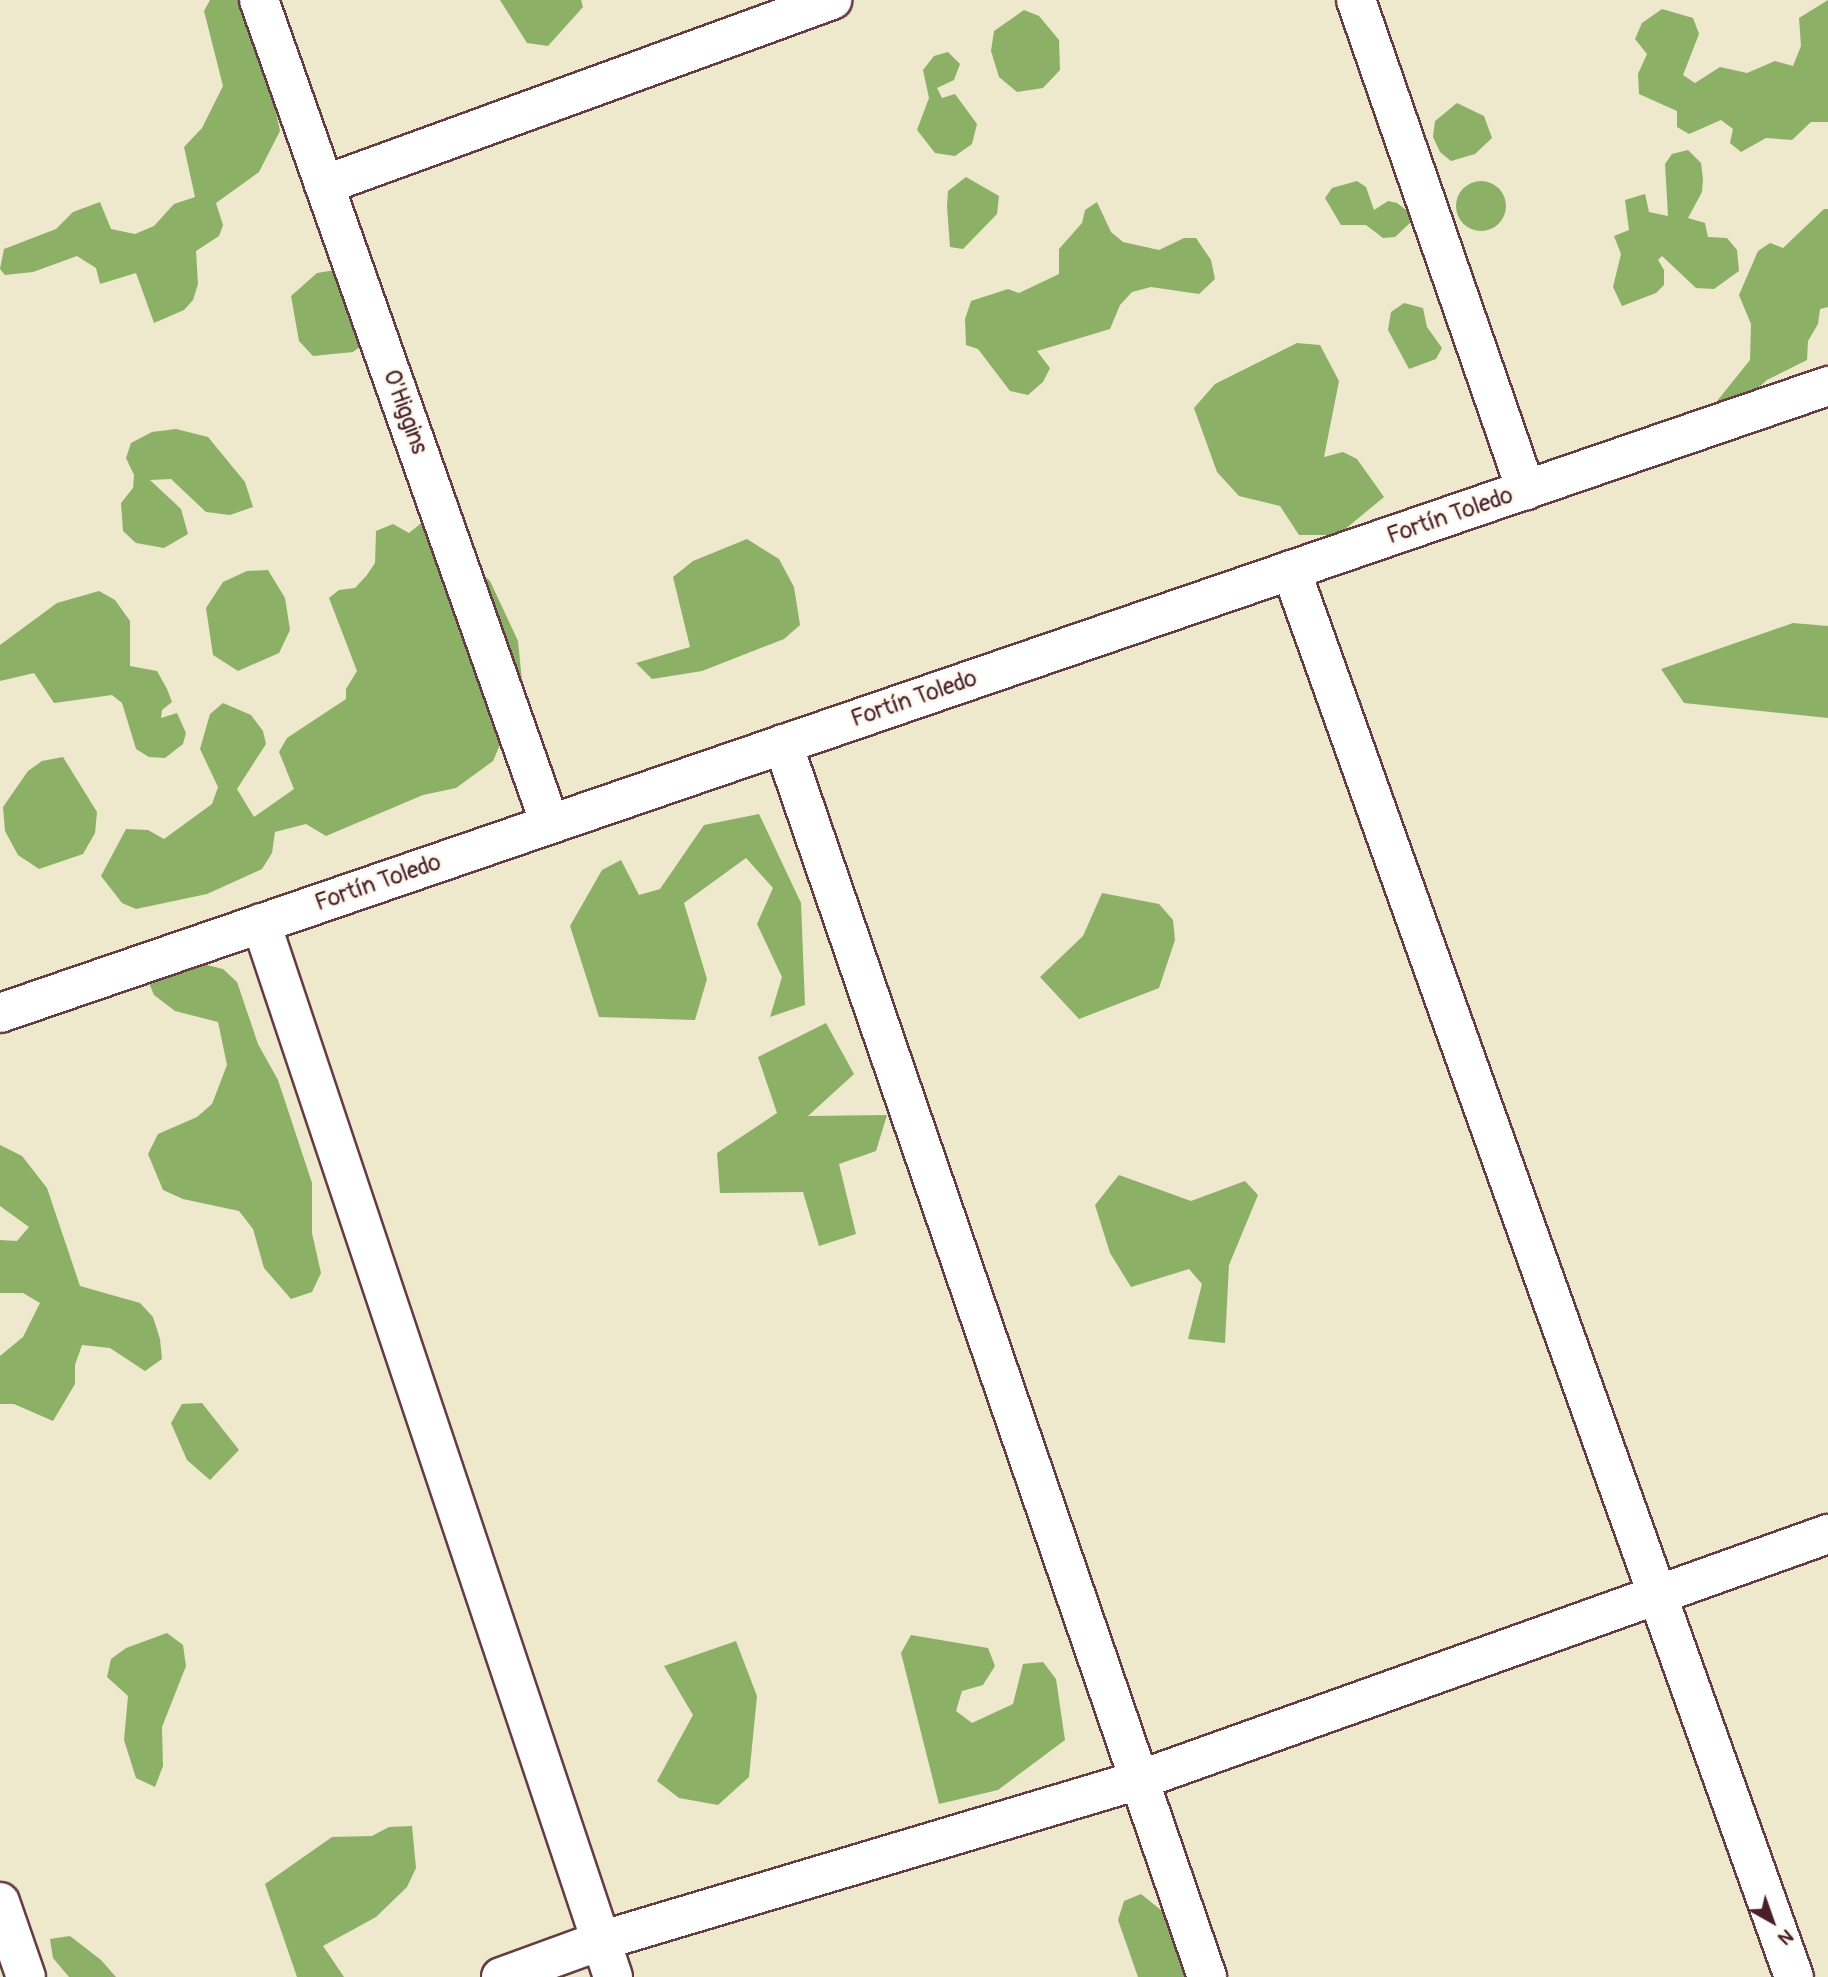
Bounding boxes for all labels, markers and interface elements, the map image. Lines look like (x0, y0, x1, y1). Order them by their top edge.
street label: O'Higgins (377, 366, 433, 458)
street label: Fortín Toledo (1384, 482, 1516, 550)
street label: Fortín Toledo (848, 665, 980, 733)
street label: Fortín Toledo (312, 849, 444, 917)
north arrow (1737, 1886, 1807, 1956)
text: N (1773, 1924, 1798, 1950)

